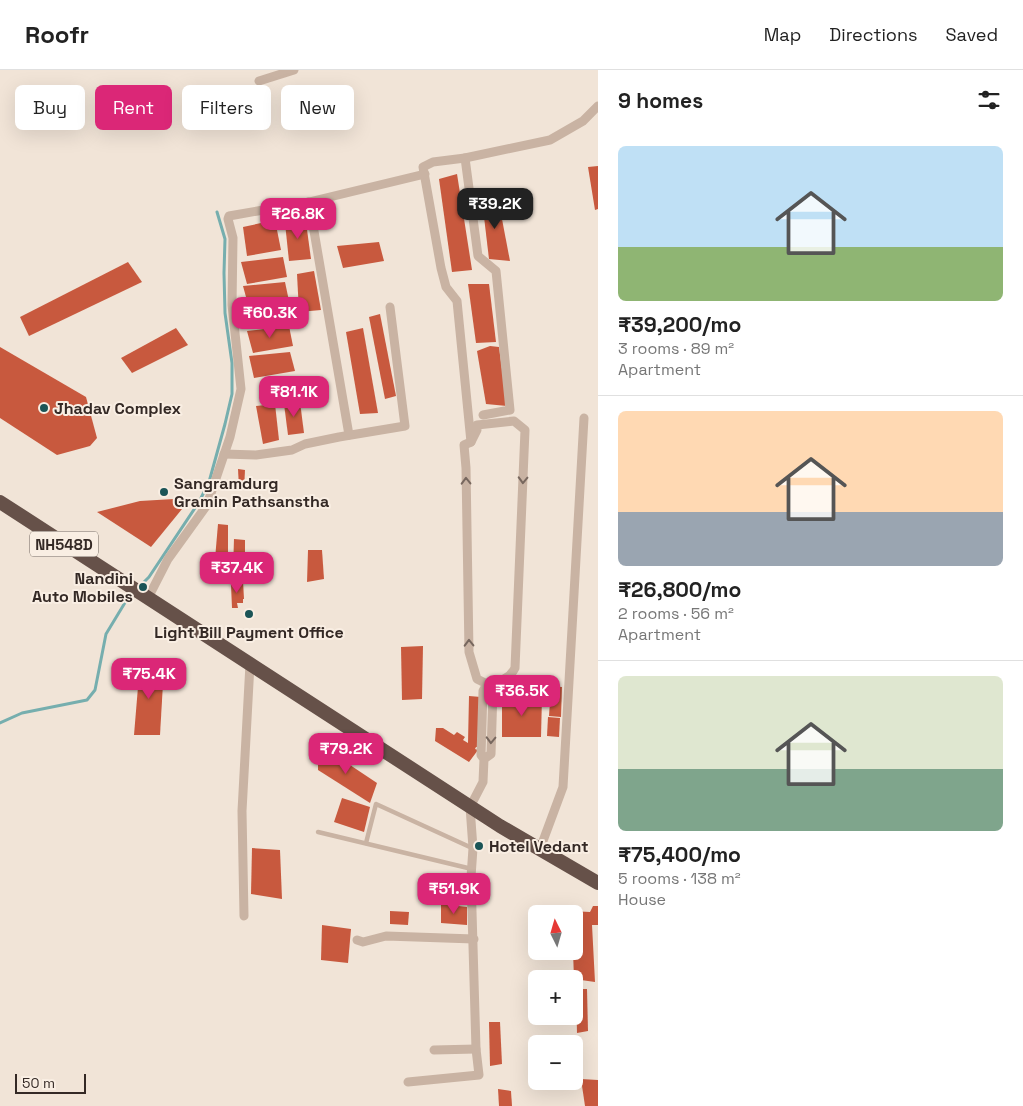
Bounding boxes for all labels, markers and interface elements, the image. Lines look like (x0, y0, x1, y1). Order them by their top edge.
text: Roofr (25, 19, 89, 50)
text: Map (764, 23, 801, 46)
text: Directions (829, 23, 918, 46)
text: Saved (946, 23, 998, 46)
chip: Buy (15, 85, 85, 130)
chip: Rent (95, 85, 172, 130)
chip: Filters (182, 85, 271, 130)
chip: New (281, 85, 354, 130)
icon: filters (975, 86, 1003, 114)
text: 9 homes (618, 87, 703, 114)
icon: home (766, 178, 856, 268)
pin: ₹39.2K (454, 188, 536, 230)
text: ₹39.2K (468, 193, 522, 214)
pin: ₹26.8K (257, 198, 339, 240)
text: ₹26.8K (271, 203, 325, 224)
pin: ₹60.3K (229, 296, 311, 339)
text: ₹60.3K (243, 302, 297, 323)
text: ₹39,200/mo (618, 311, 741, 338)
text: 3 rooms · 89 m² (618, 338, 734, 359)
text: Apartment (618, 359, 701, 380)
pin: ₹81.1K (253, 376, 335, 418)
text: ₹81.1K (270, 381, 318, 402)
place label: Jhadav Complex (54, 398, 181, 419)
marker: Jhadav Complex (38, 402, 50, 414)
icon: home (766, 444, 856, 534)
place label: Sangramdurg Gramin Pathsanstha (174, 473, 329, 512)
one-way arrow (461, 476, 471, 484)
one-way arrow (518, 476, 528, 484)
marker: Sangramdurg Gramin Pathsanstha (158, 486, 170, 498)
road number: NH548D (30, 532, 98, 556)
pin: ₹37.4K (196, 552, 278, 594)
text: ₹37.4K (211, 557, 263, 578)
place label: Nandini Auto Mobiles (32, 568, 133, 607)
text: ₹26,800/mo (618, 576, 741, 603)
marker: Nandini Auto Mobiles (137, 581, 149, 593)
text: 2 rooms · 56 m² (618, 603, 734, 624)
marker: Light Bill Payment Office (243, 608, 255, 620)
place label: Light Bill Payment Office (154, 622, 344, 643)
text: Apartment (618, 624, 701, 645)
one-way arrow (464, 639, 474, 646)
pin: ₹75.4K (108, 658, 190, 700)
text: ₹75.4K (122, 663, 176, 684)
pin: ₹36.5K (481, 674, 563, 717)
text: ₹36.5K (495, 680, 549, 701)
icon: home (766, 709, 856, 799)
pin: ₹79.2K (305, 732, 387, 775)
one-way arrow (486, 736, 496, 744)
text: ₹79.2K (320, 738, 372, 759)
place label: Hotel Vedant (489, 836, 588, 857)
marker: Hotel Vedant (473, 840, 485, 852)
text: ₹75,400/mo (618, 841, 741, 868)
text: 5 rooms · 138 m² (618, 868, 741, 889)
pin: ₹51.9K (413, 872, 495, 915)
text: ₹51.9K (428, 878, 480, 899)
text: House (618, 889, 666, 910)
north arrow (528, 905, 582, 960)
map controls (528, 905, 583, 1090)
button: + (528, 970, 583, 1025)
button: − (528, 1035, 583, 1090)
scale bar (15, 1071, 86, 1094)
text: 50 m (22, 1074, 55, 1092)

